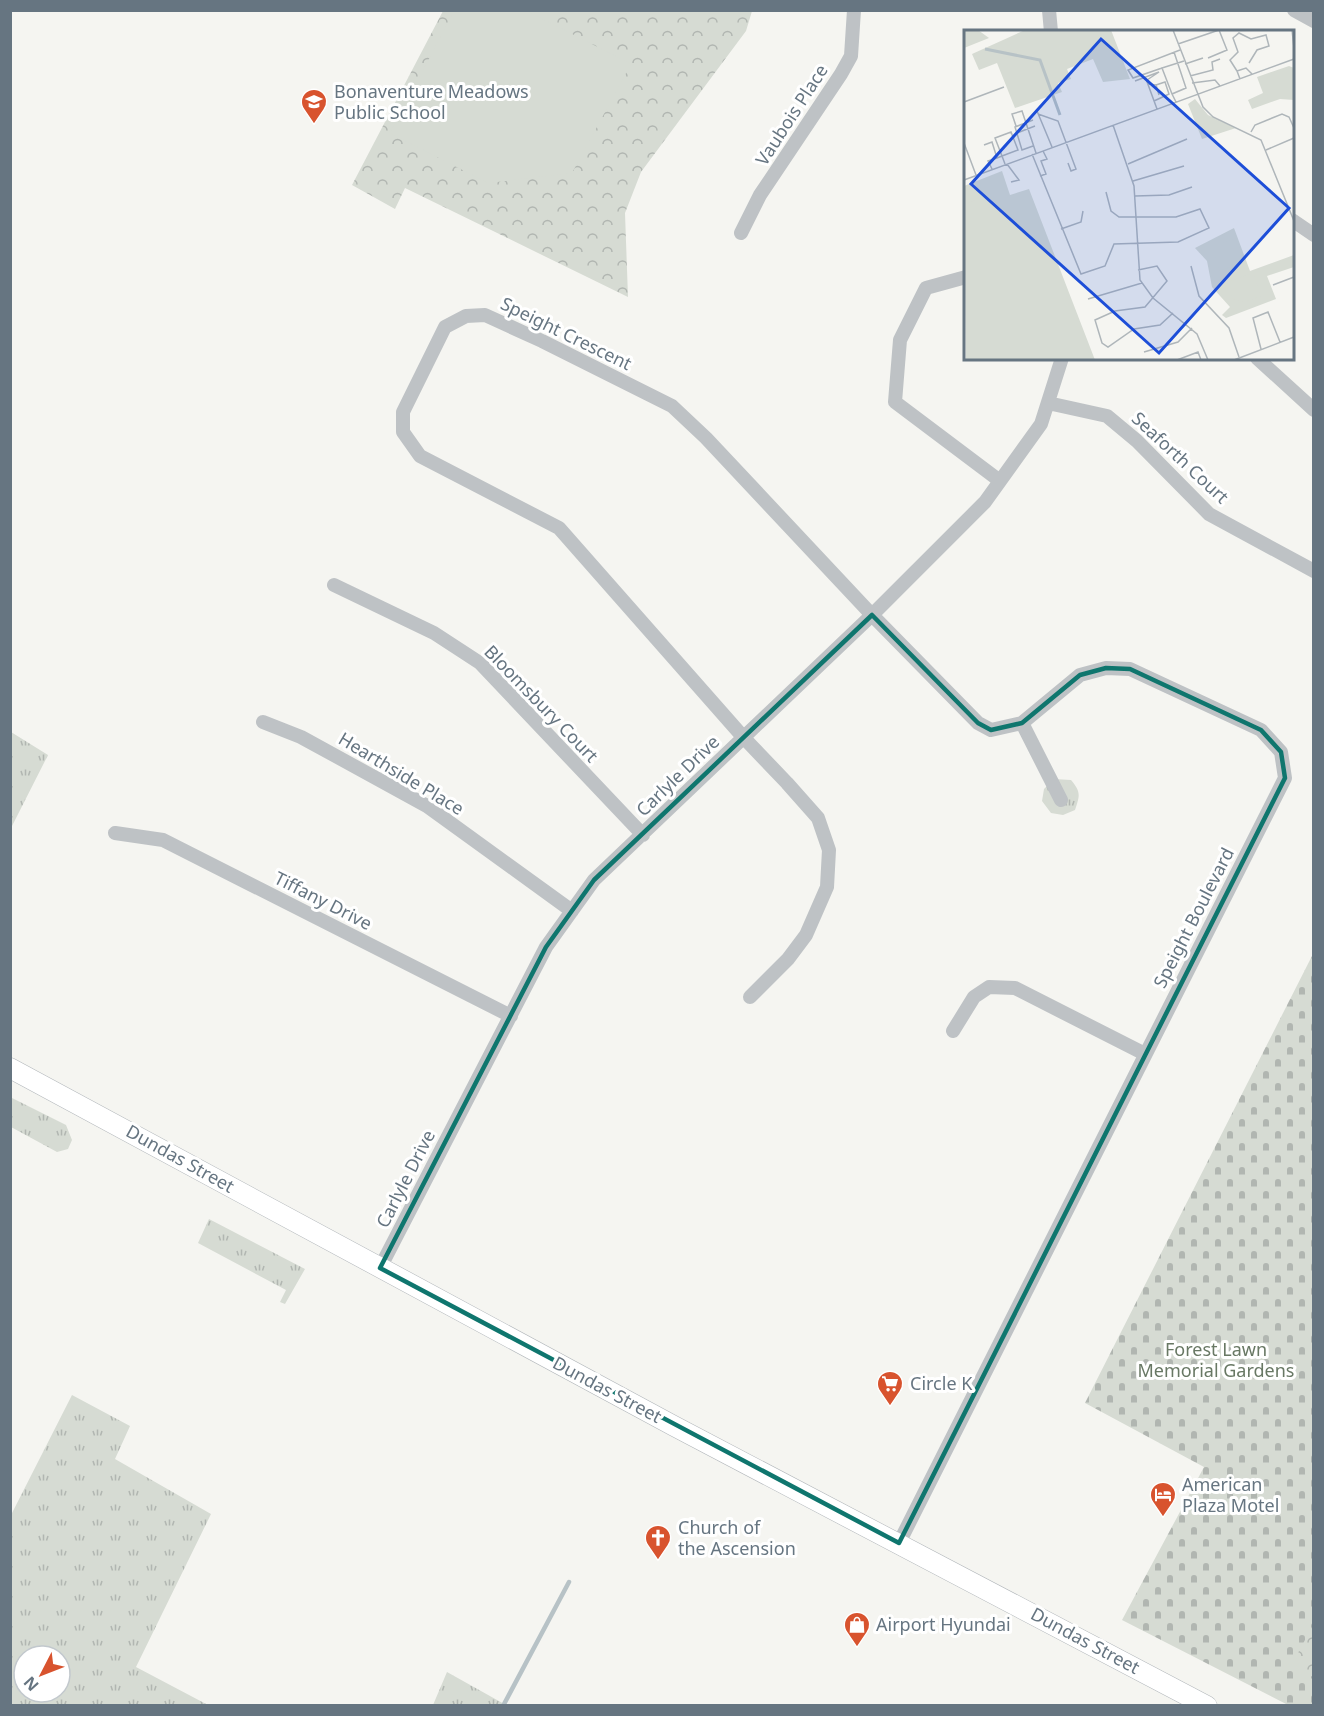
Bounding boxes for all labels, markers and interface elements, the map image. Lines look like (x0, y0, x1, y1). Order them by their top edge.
inset map (964, 30, 1294, 360)
street label: Vaubois Place (750, 59, 833, 170)
place label: Bonaventure Meadows Public School (334, 79, 529, 124)
school or university icon: Bonaventure Meadows Public School (299, 87, 329, 125)
street label: Speight Crescent (497, 291, 636, 375)
street label: Seaforth Court (1127, 406, 1235, 509)
street label: Bloomsbury Court (479, 639, 604, 768)
street label: Hearthside Place (334, 726, 469, 820)
street label: Carlyle Drive (631, 730, 724, 821)
street label: Speight Boulevard (1147, 843, 1239, 992)
street label: Tiffany Drive (270, 865, 376, 935)
street label: Dundas Street (122, 1119, 239, 1198)
street label: Carlyle Drive (370, 1126, 440, 1232)
park label: Forest Lawn Memorial Gardens (1138, 1337, 1294, 1382)
street label: Dundas Street (549, 1350, 667, 1428)
supermarket icon: Circle K (875, 1369, 905, 1407)
place label: Circle K (910, 1371, 973, 1395)
place label: American Plaza Motel (1182, 1472, 1279, 1517)
hotel icon: American Plaza Motel (1148, 1480, 1178, 1518)
place label: Church of the Ascension (678, 1515, 796, 1560)
church icon: Church of the Ascension (643, 1523, 673, 1561)
street label: Dundas Street (1027, 1601, 1145, 1679)
shop icon: Airport Hyundai (842, 1610, 872, 1648)
place label: Airport Hyundai (876, 1612, 1011, 1636)
north arrow (12, 1644, 72, 1704)
text: N (18, 1672, 43, 1696)

